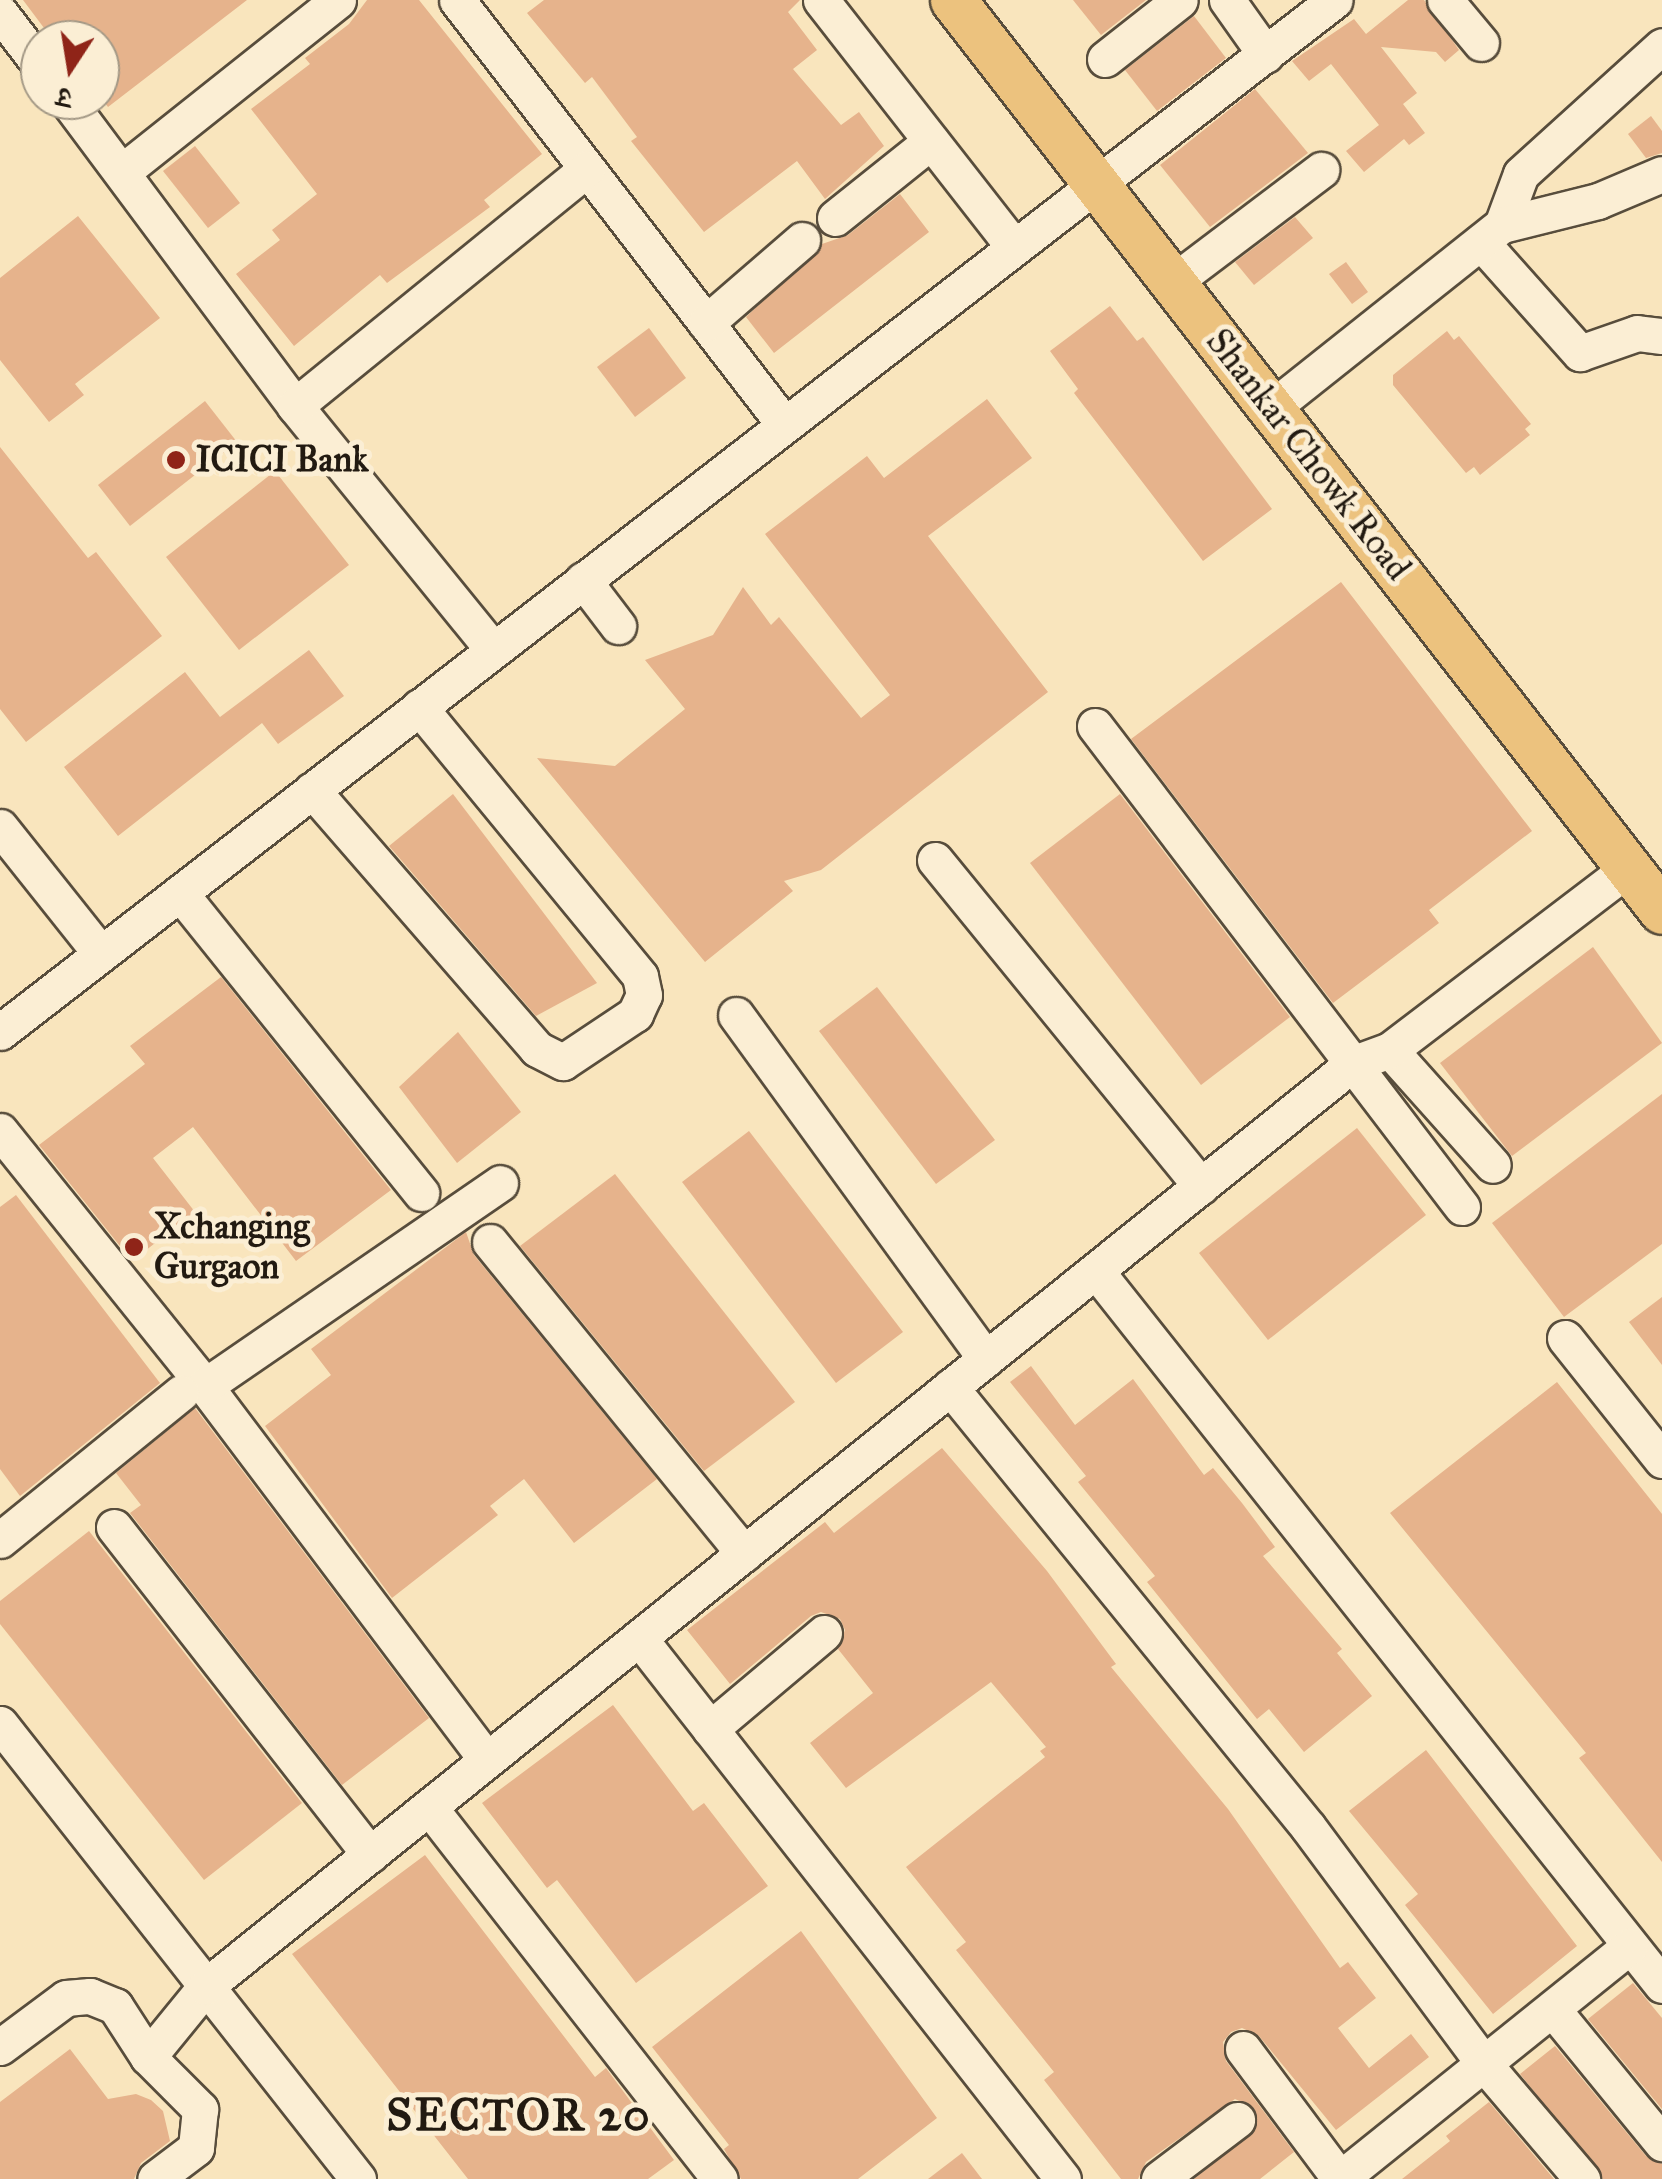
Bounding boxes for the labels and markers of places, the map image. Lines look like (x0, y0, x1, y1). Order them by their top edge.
place label: ICICI Bank (196, 439, 368, 481)
marker: ICICI Bank (165, 449, 187, 471)
place label: Xchanging Gurgaon (154, 1206, 309, 1288)
marker: Xchanging Gurgaon (123, 1236, 145, 1258)

